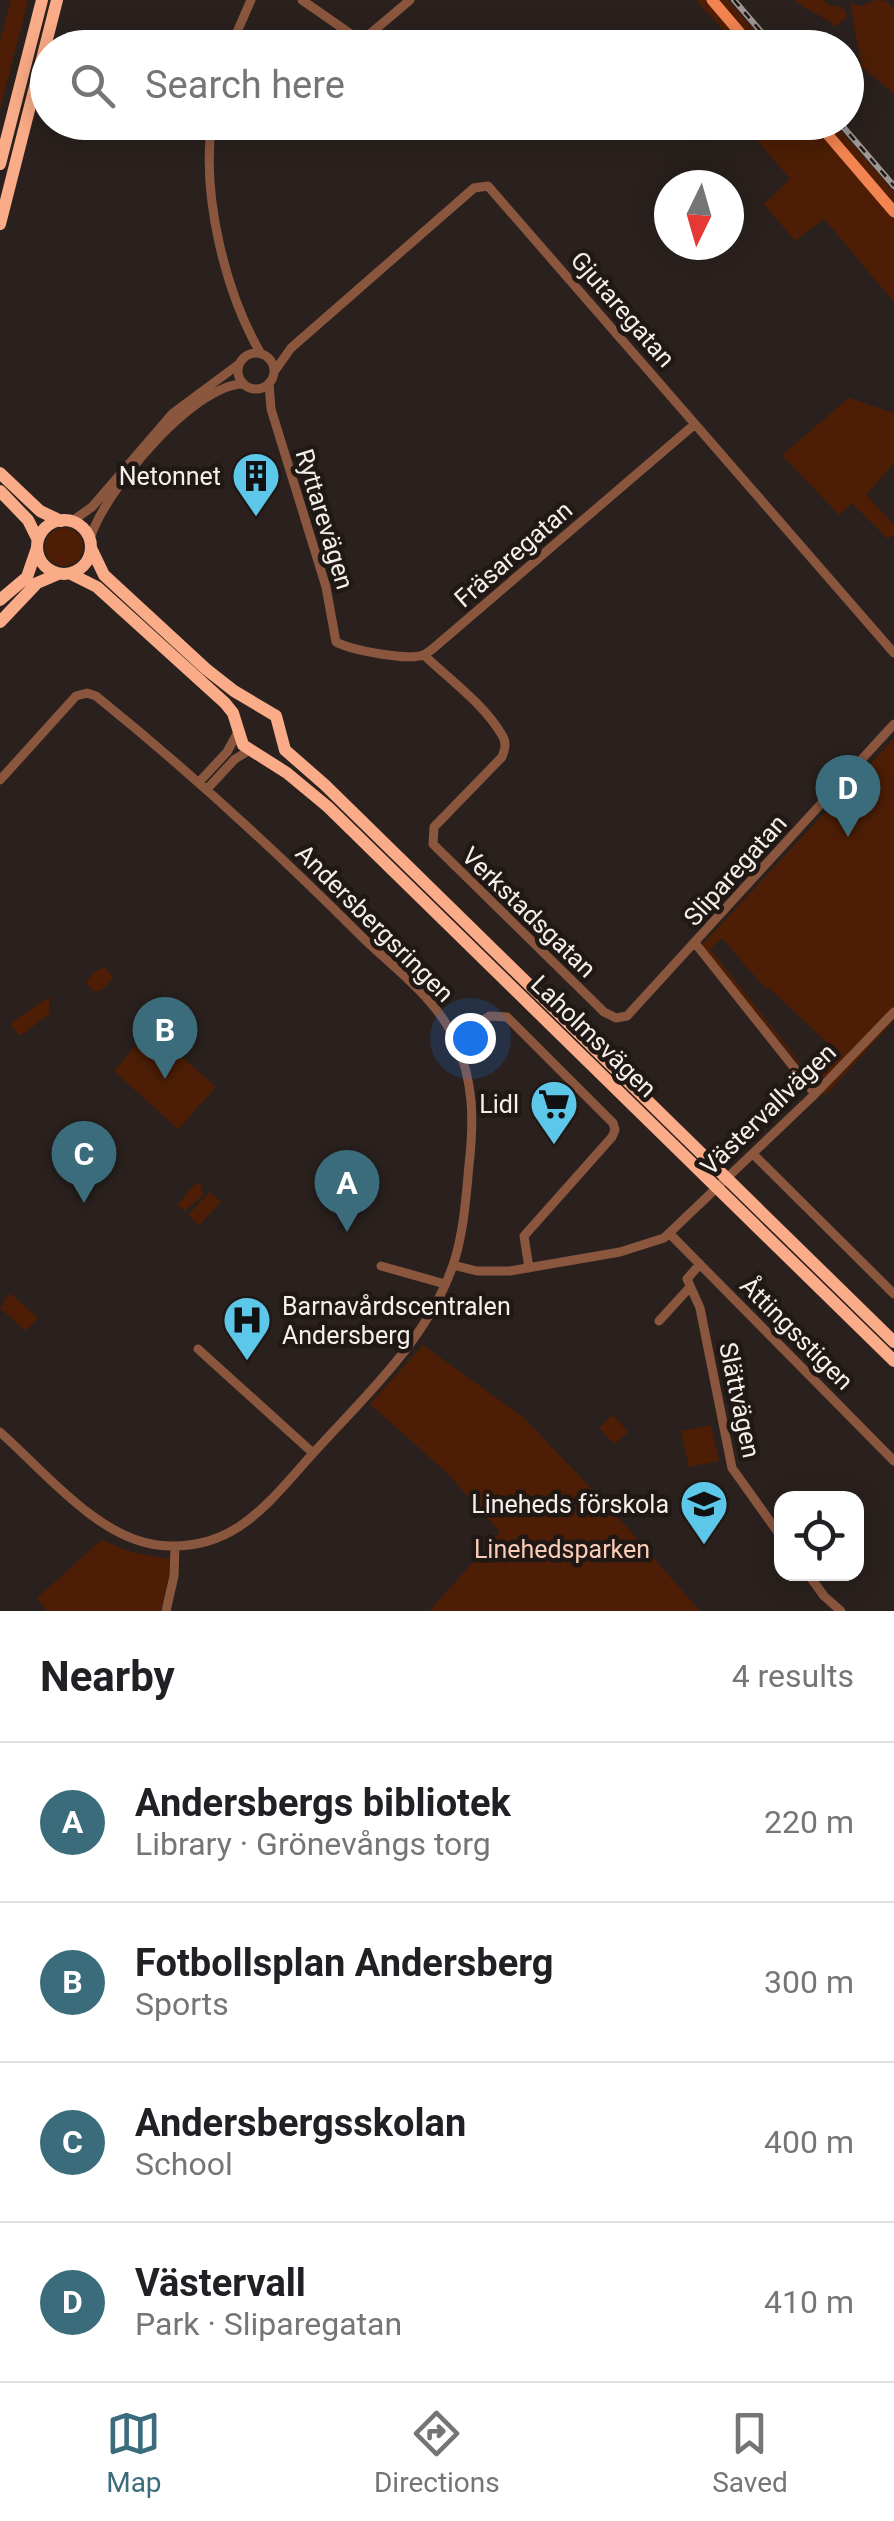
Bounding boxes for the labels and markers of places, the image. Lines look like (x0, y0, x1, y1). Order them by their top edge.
building icon: Netonnet (230, 450, 282, 518)
place label: Netonnet (119, 462, 221, 491)
pin: D (816, 754, 880, 837)
pin: B (132, 996, 198, 1079)
supermarket icon: Lidl (528, 1078, 580, 1146)
place label: Lidl (479, 1090, 519, 1119)
pin: C (52, 1120, 116, 1203)
pin: A (314, 1150, 380, 1232)
place label: Barnavårdscentralen Andersberg (282, 1292, 511, 1350)
hospital icon: Barnavårdscentralen Andersberg (221, 1294, 273, 1362)
school or university icon: Lineheds förskola (678, 1478, 730, 1546)
place label: Lineheds förskola (471, 1490, 669, 1519)

